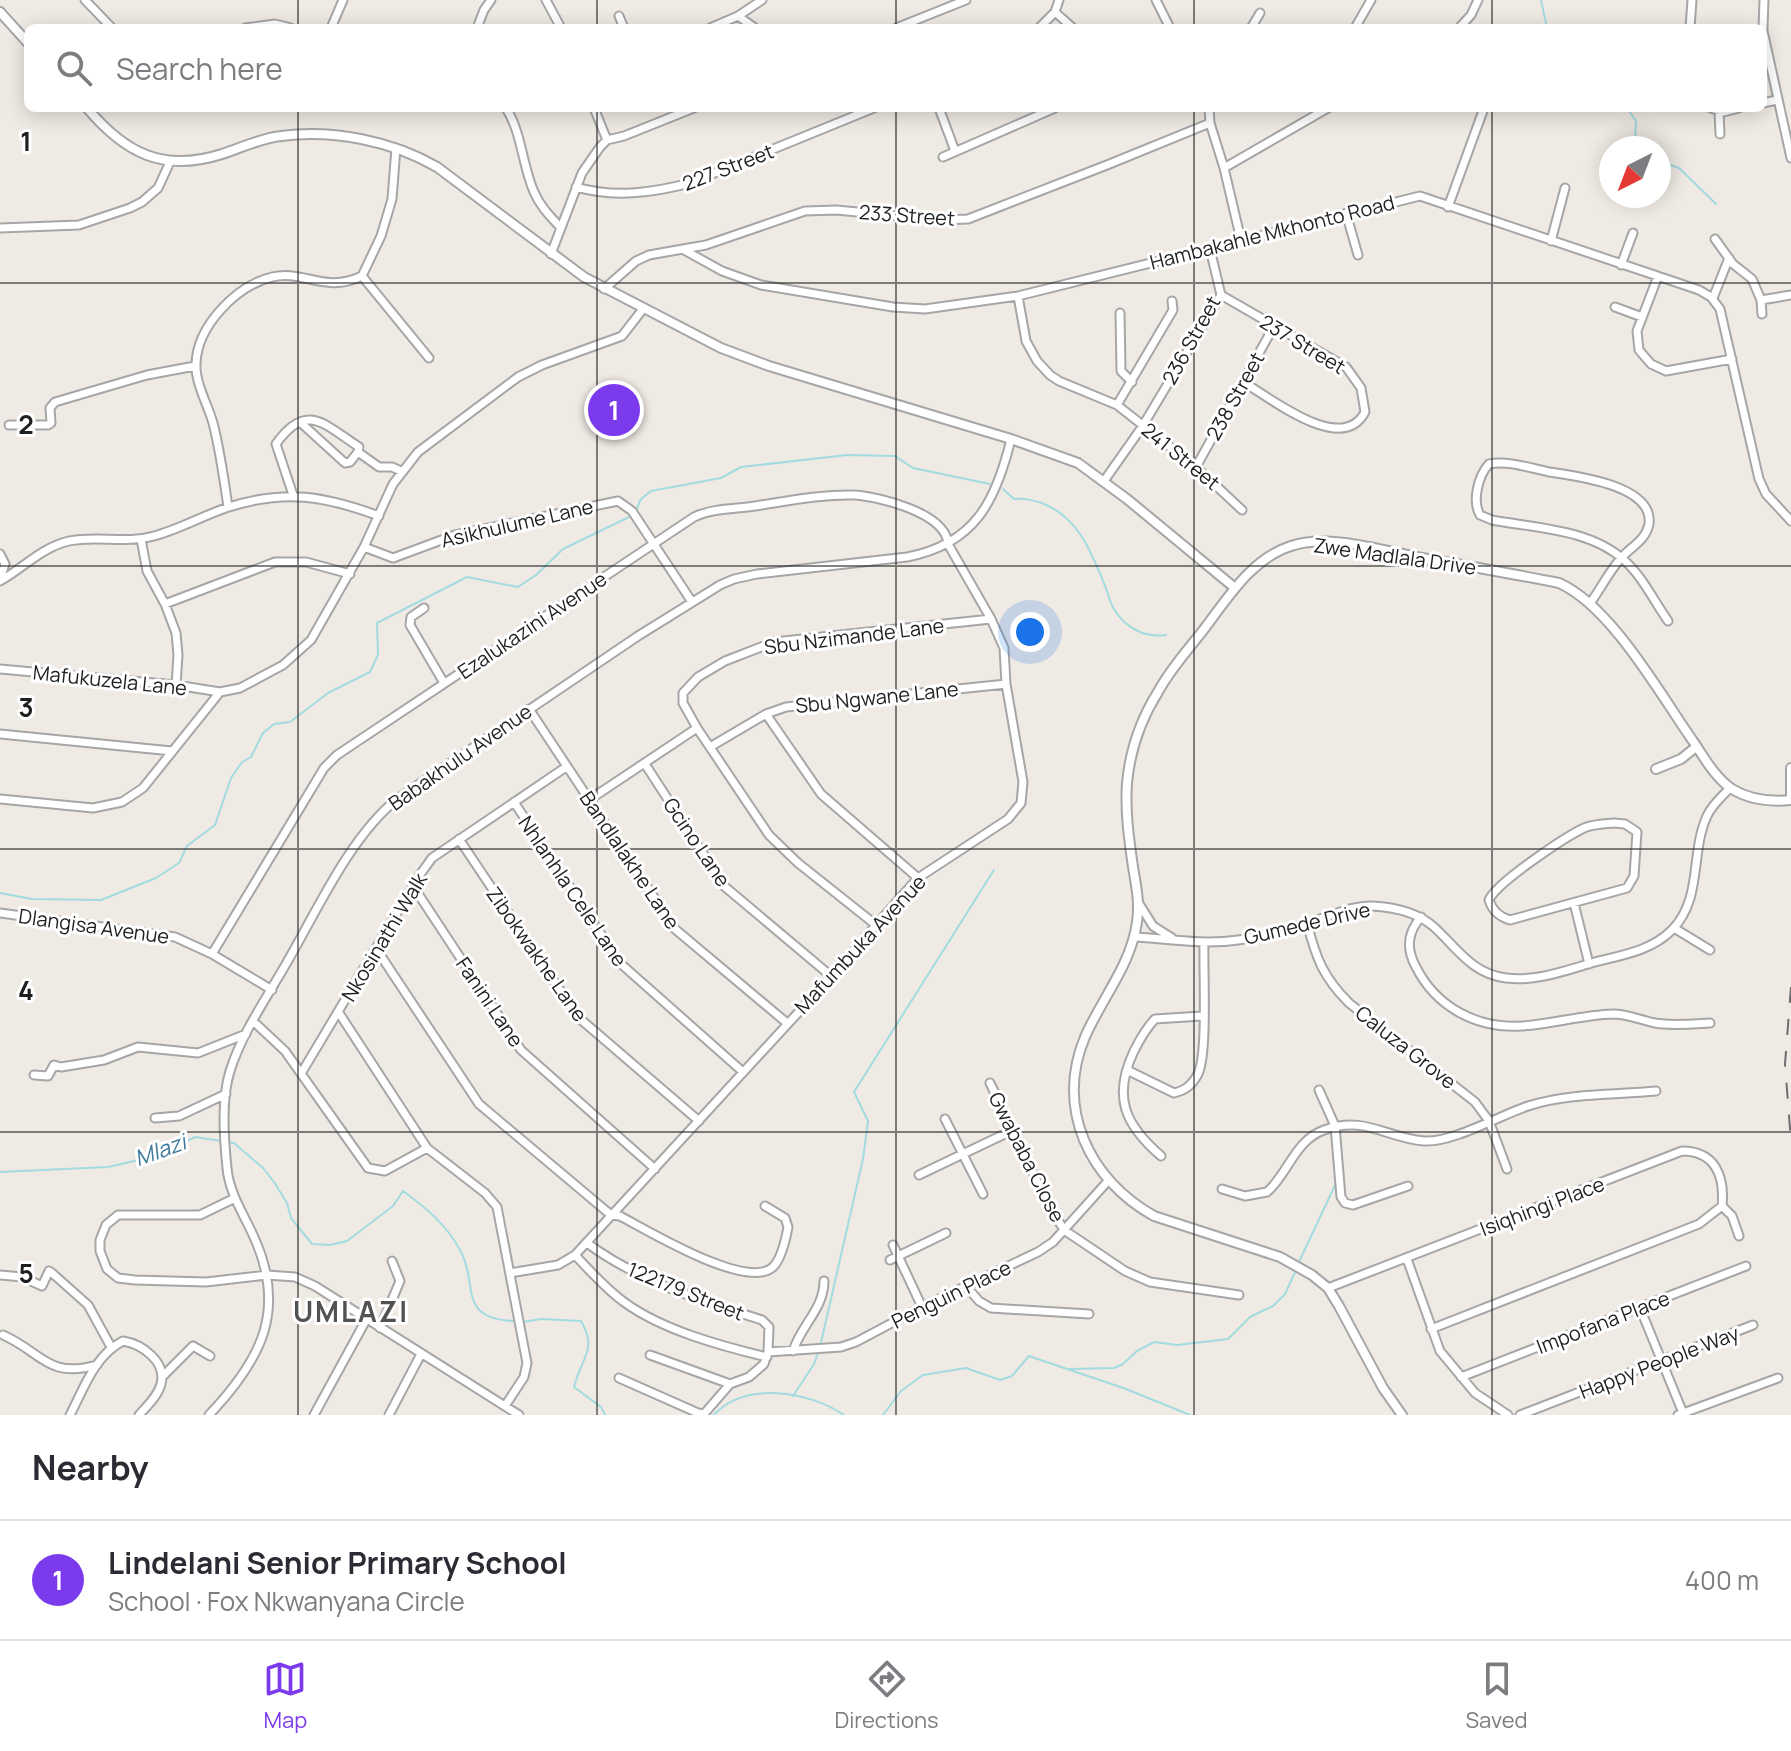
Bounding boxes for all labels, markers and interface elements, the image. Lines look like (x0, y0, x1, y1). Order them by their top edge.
search box (24, 24, 1767, 112)
icon: search (52, 46, 96, 90)
text: Search here (116, 48, 283, 89)
text: 1 (20, 123, 32, 159)
north arrow (1599, 136, 1671, 208)
street label: 227 Street (679, 137, 777, 197)
street label: Hambakahle Mkhonto Road (1147, 189, 1397, 275)
street label: 233 Street (858, 198, 956, 232)
street label: 236 Street (1156, 291, 1226, 389)
street label: 237 Street (1255, 308, 1351, 380)
street label: 238 Street (1200, 347, 1270, 445)
pin: 1 (588, 380, 640, 440)
text: 2 (18, 406, 34, 442)
street label: 241 Street (1136, 416, 1226, 496)
street label: Asikhulume Lane (438, 492, 596, 554)
street label: Zwe Madlala Drive (1312, 531, 1478, 581)
street label: Ezalukazini Avenue (452, 565, 612, 685)
street label: Sbu Nzimande Lane (762, 612, 946, 660)
your location (1010, 612, 1050, 652)
street label: Mafukuzela Lane (32, 658, 188, 702)
street label: Sbu Ngwane Lane (794, 675, 960, 719)
text: 3 (18, 689, 34, 725)
street label: Babakhulu Avenue (383, 697, 537, 817)
street label: Bandlalakhe Lane (574, 786, 686, 934)
street label: Gcino Lane (657, 792, 737, 892)
street label: Nhlanhla Cele Lane (513, 810, 633, 972)
street label: Nkosinathi Walk (335, 867, 434, 1006)
street label: Mafumbuka Avenue (788, 869, 932, 1019)
street label: Zibokwakhe Lane (480, 881, 594, 1027)
street label: Gumede Drive (1241, 895, 1373, 951)
street label: Dlangisa Avenue (17, 902, 171, 950)
street label: Fanini Lane (450, 952, 530, 1052)
text: 4 (18, 972, 34, 1008)
street label: Caluza Grove (1350, 999, 1462, 1095)
street label: Gwababa Close (983, 1087, 1071, 1227)
water label: Mlazi (130, 1126, 193, 1173)
street label: Isiqhingi Place (1476, 1170, 1608, 1242)
street label: Penguin Place (887, 1253, 1015, 1335)
text: 5 (18, 1255, 34, 1291)
street label: 122179 Street (624, 1255, 748, 1327)
street label: Impofana Place (1533, 1284, 1673, 1360)
district label: UMLAZI (293, 1292, 409, 1330)
street label: Happy People Way (1575, 1319, 1743, 1405)
text: Nearby (32, 1444, 148, 1490)
text: Lindelani Senior Primary School (108, 1542, 567, 1583)
text: 1 (52, 1562, 64, 1598)
text: 400 m (1685, 1562, 1759, 1598)
text: School · Fox Nkwanyana Circle (108, 1583, 465, 1619)
tab: Map (263, 1657, 307, 1735)
tab: Directions (834, 1657, 939, 1735)
tab: Saved (1466, 1657, 1528, 1735)

